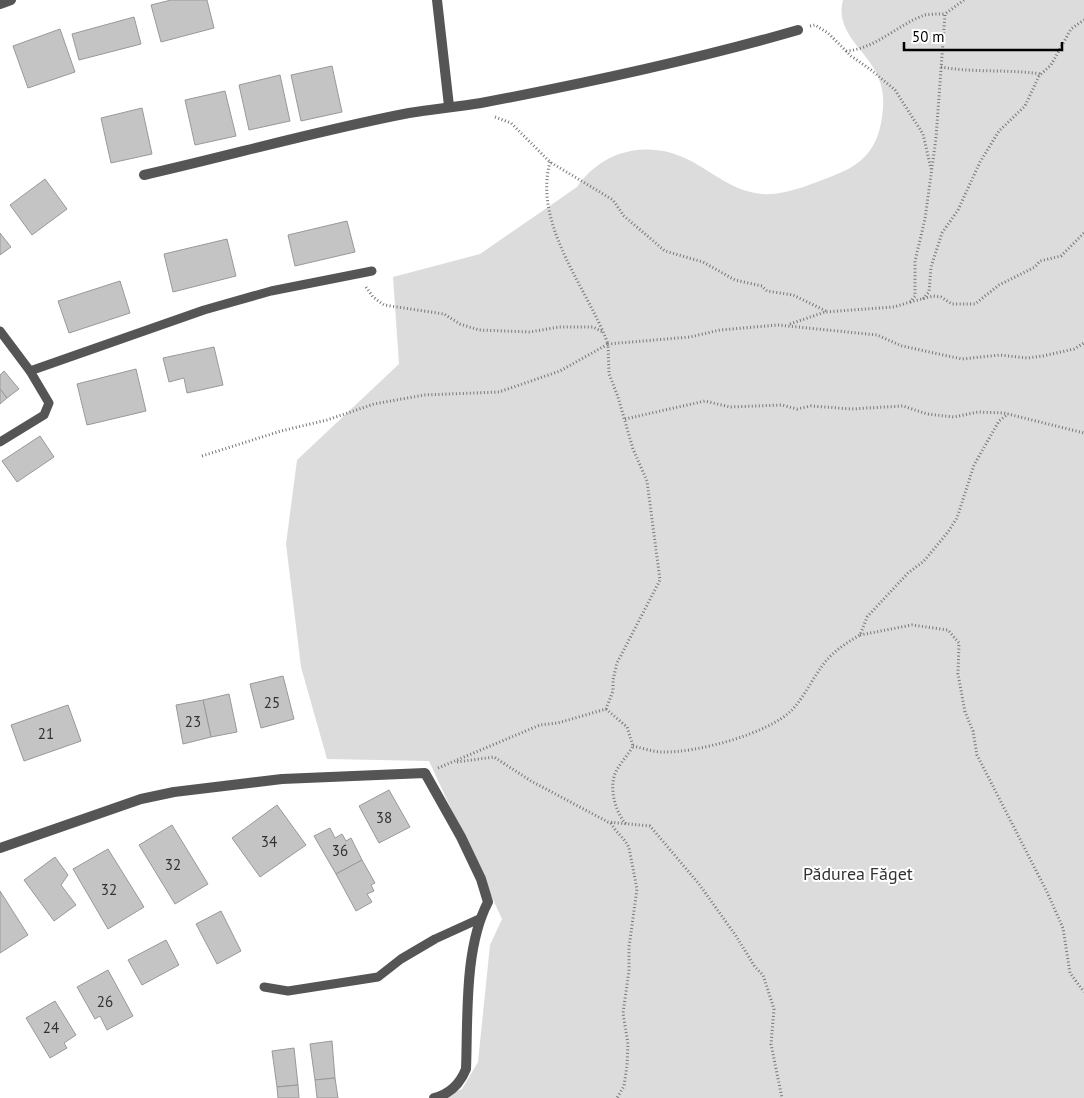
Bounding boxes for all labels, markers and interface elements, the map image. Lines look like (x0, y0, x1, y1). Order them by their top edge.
scale bar (904, 20, 1062, 52)
text: 50 m (912, 27, 945, 46)
house number: 25 (264, 693, 280, 712)
house number: 23 (185, 712, 201, 731)
house number: 21 (38, 724, 54, 743)
house number: 38 (376, 808, 392, 827)
house number: 34 (261, 832, 277, 851)
house number: 36 (332, 841, 348, 860)
house number: 32 (165, 855, 181, 874)
park label: Pădurea Făget (803, 862, 913, 885)
house number: 32 (101, 880, 117, 899)
house number: 26 (97, 992, 113, 1011)
house number: 24 (43, 1018, 59, 1037)

